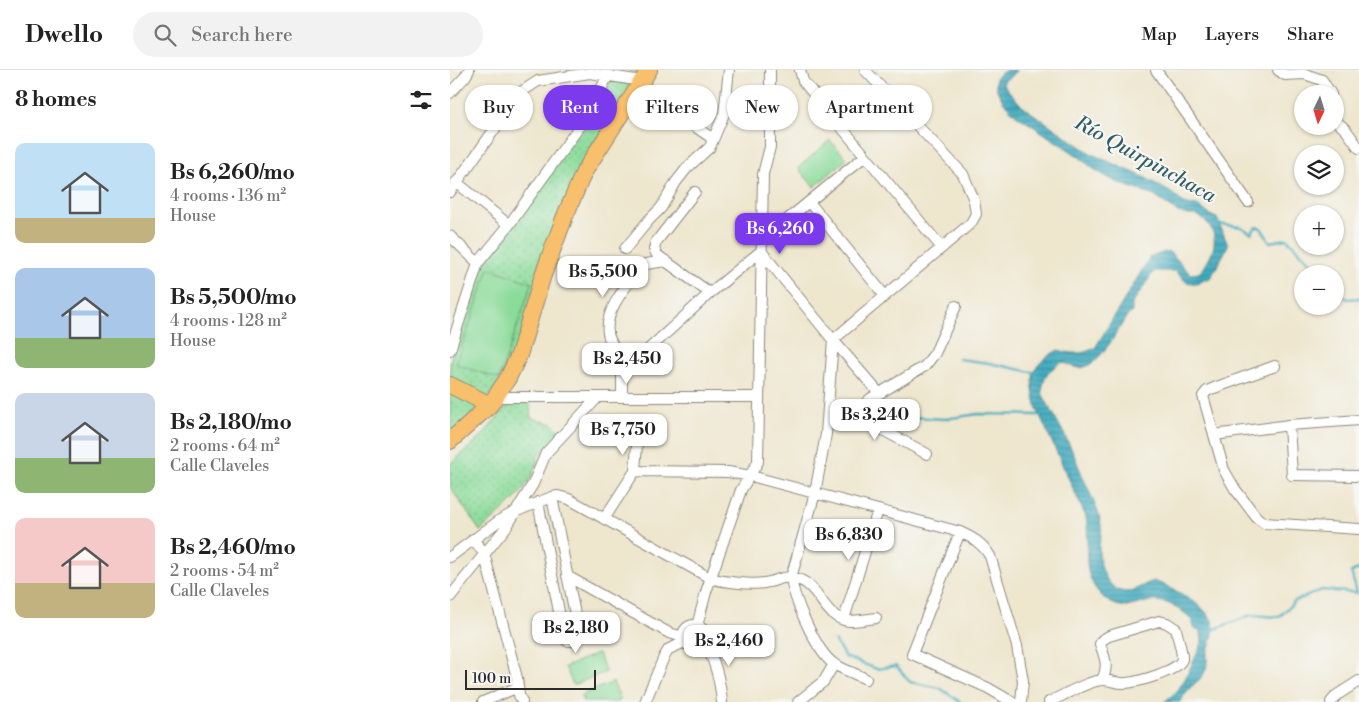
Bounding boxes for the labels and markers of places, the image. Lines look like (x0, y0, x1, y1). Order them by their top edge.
pin: Bs 6,260 (728, 212, 832, 255)
pin: Bs 5,500 (551, 256, 655, 298)
pin: Bs 2,450 (575, 342, 679, 385)
pin: Bs 3,240 (823, 398, 927, 441)
pin: Bs 7,750 (571, 414, 675, 456)
pin: Bs 6,830 (797, 518, 901, 561)
pin: Bs 2,180 (524, 612, 628, 654)
pin: Bs 2,460 (677, 624, 781, 667)

